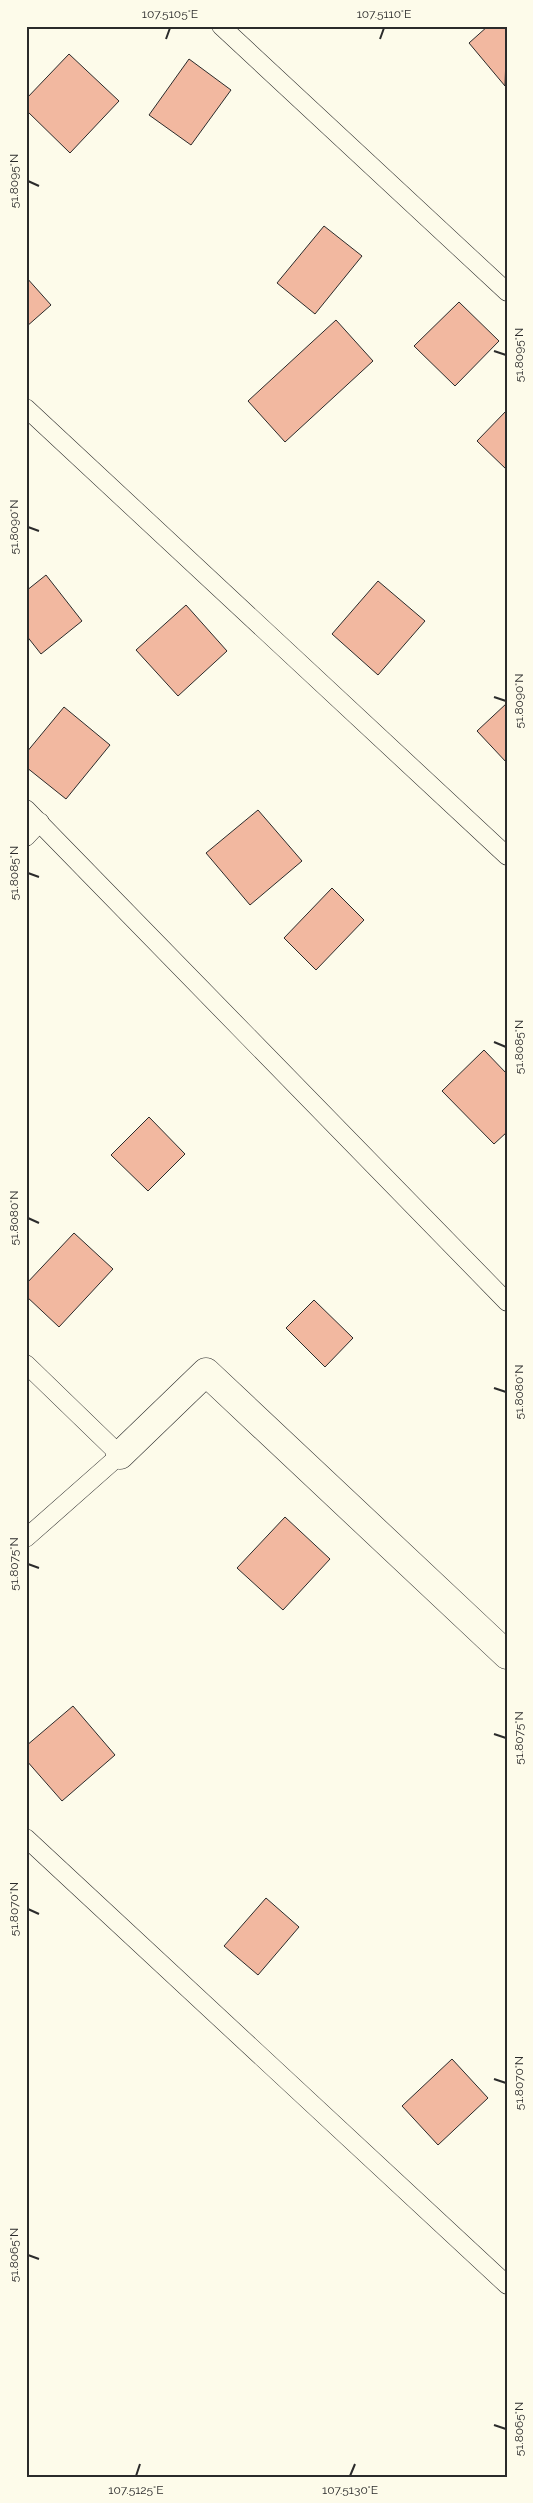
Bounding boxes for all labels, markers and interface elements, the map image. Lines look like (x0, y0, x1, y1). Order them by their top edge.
text: 107.5105°E (142, 7, 198, 21)
text: 107.5110°E (357, 7, 411, 21)
text: 51.8095°N (7, 154, 21, 208)
text: 51.8095°N (512, 328, 526, 382)
text: 51.8090°N (7, 500, 21, 555)
text: 51.8090°N (512, 674, 526, 729)
text: 51.8085°N (7, 846, 21, 900)
text: 51.8085°N (512, 1020, 526, 1074)
text: 51.8080°N (7, 1190, 21, 1246)
text: 51.8080°N (512, 1364, 526, 1420)
text: 51.8075°N (7, 1537, 21, 1591)
text: 51.8075°N (512, 1711, 526, 1765)
text: 51.8070°N (7, 1882, 21, 1936)
text: 51.8070°N (512, 2056, 526, 2110)
text: 51.8065°N (7, 2228, 21, 2282)
text: 51.8065°N (512, 2402, 526, 2456)
text: 107.5125°E (108, 2483, 164, 2497)
text: 107.5130°E (322, 2483, 378, 2497)

